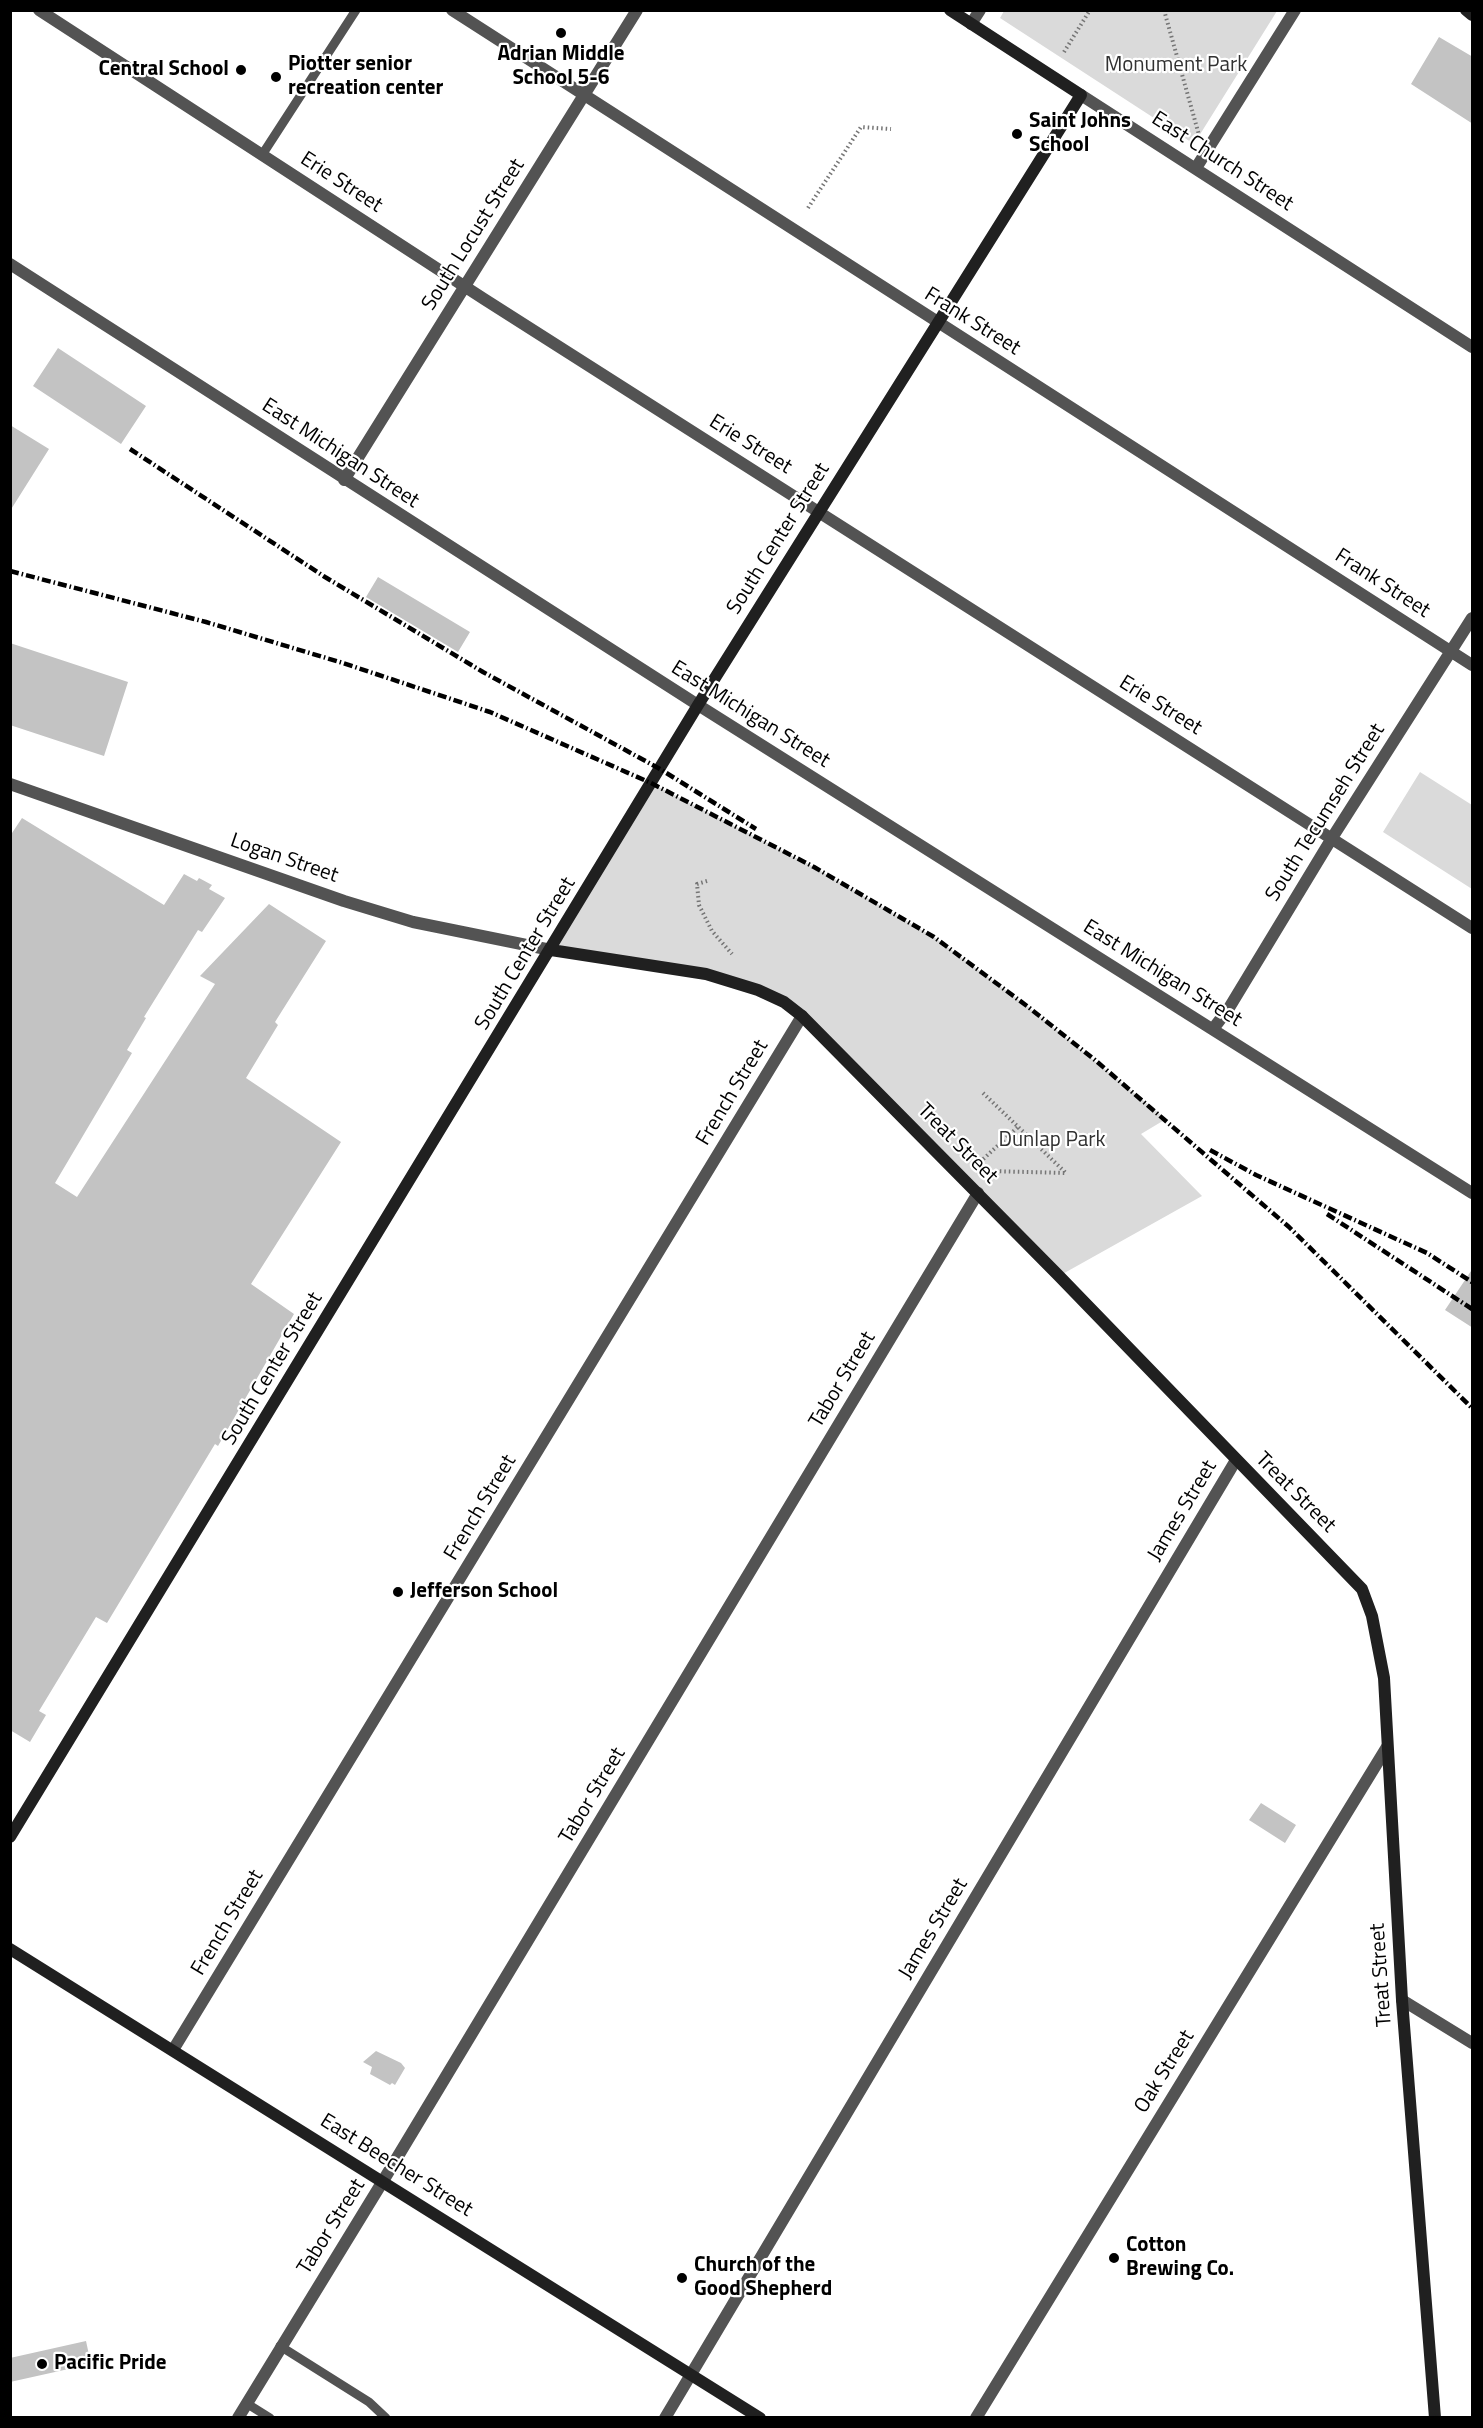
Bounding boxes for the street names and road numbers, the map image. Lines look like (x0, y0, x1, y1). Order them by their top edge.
street label: East Church Street (1146, 107, 1298, 217)
street label: Erie Street (295, 147, 387, 219)
street label: South Locust Street (417, 154, 531, 316)
street label: Frank Street (919, 283, 1025, 361)
street label: East Michigan Street (257, 394, 423, 514)
street label: Erie Street (704, 410, 796, 480)
street label: South Center Street (722, 459, 836, 619)
street label: Frank Street (1330, 544, 1434, 624)
street label: East Michigan Street (666, 656, 834, 774)
street label: Erie Street (1114, 671, 1206, 741)
street label: South Tecumseh Street (1261, 719, 1391, 907)
street label: Logan Street (227, 829, 341, 889)
street label: South Center Street (470, 873, 582, 1035)
street label: East Michigan Street (1078, 915, 1246, 1033)
street label: French Street (692, 1036, 774, 1150)
street label: Treat Street (911, 1098, 1003, 1190)
street label: South Center Street (217, 1288, 329, 1450)
street label: Tabor Street (804, 1327, 882, 1433)
street label: Treat Street (1249, 1447, 1341, 1539)
street label: French Street (440, 1451, 522, 1565)
street label: James Street (1143, 1456, 1223, 1566)
street label: Tabor Street (554, 1743, 632, 1849)
street label: French Street (187, 1866, 269, 1980)
street label: James Street (894, 1874, 974, 1984)
street label: Treat Street (1366, 1922, 1398, 2028)
street label: Oak Street (1130, 2026, 1200, 2118)
street label: East Beecher Street (315, 2109, 477, 2223)
street label: Tabor Street (293, 2175, 371, 2279)

